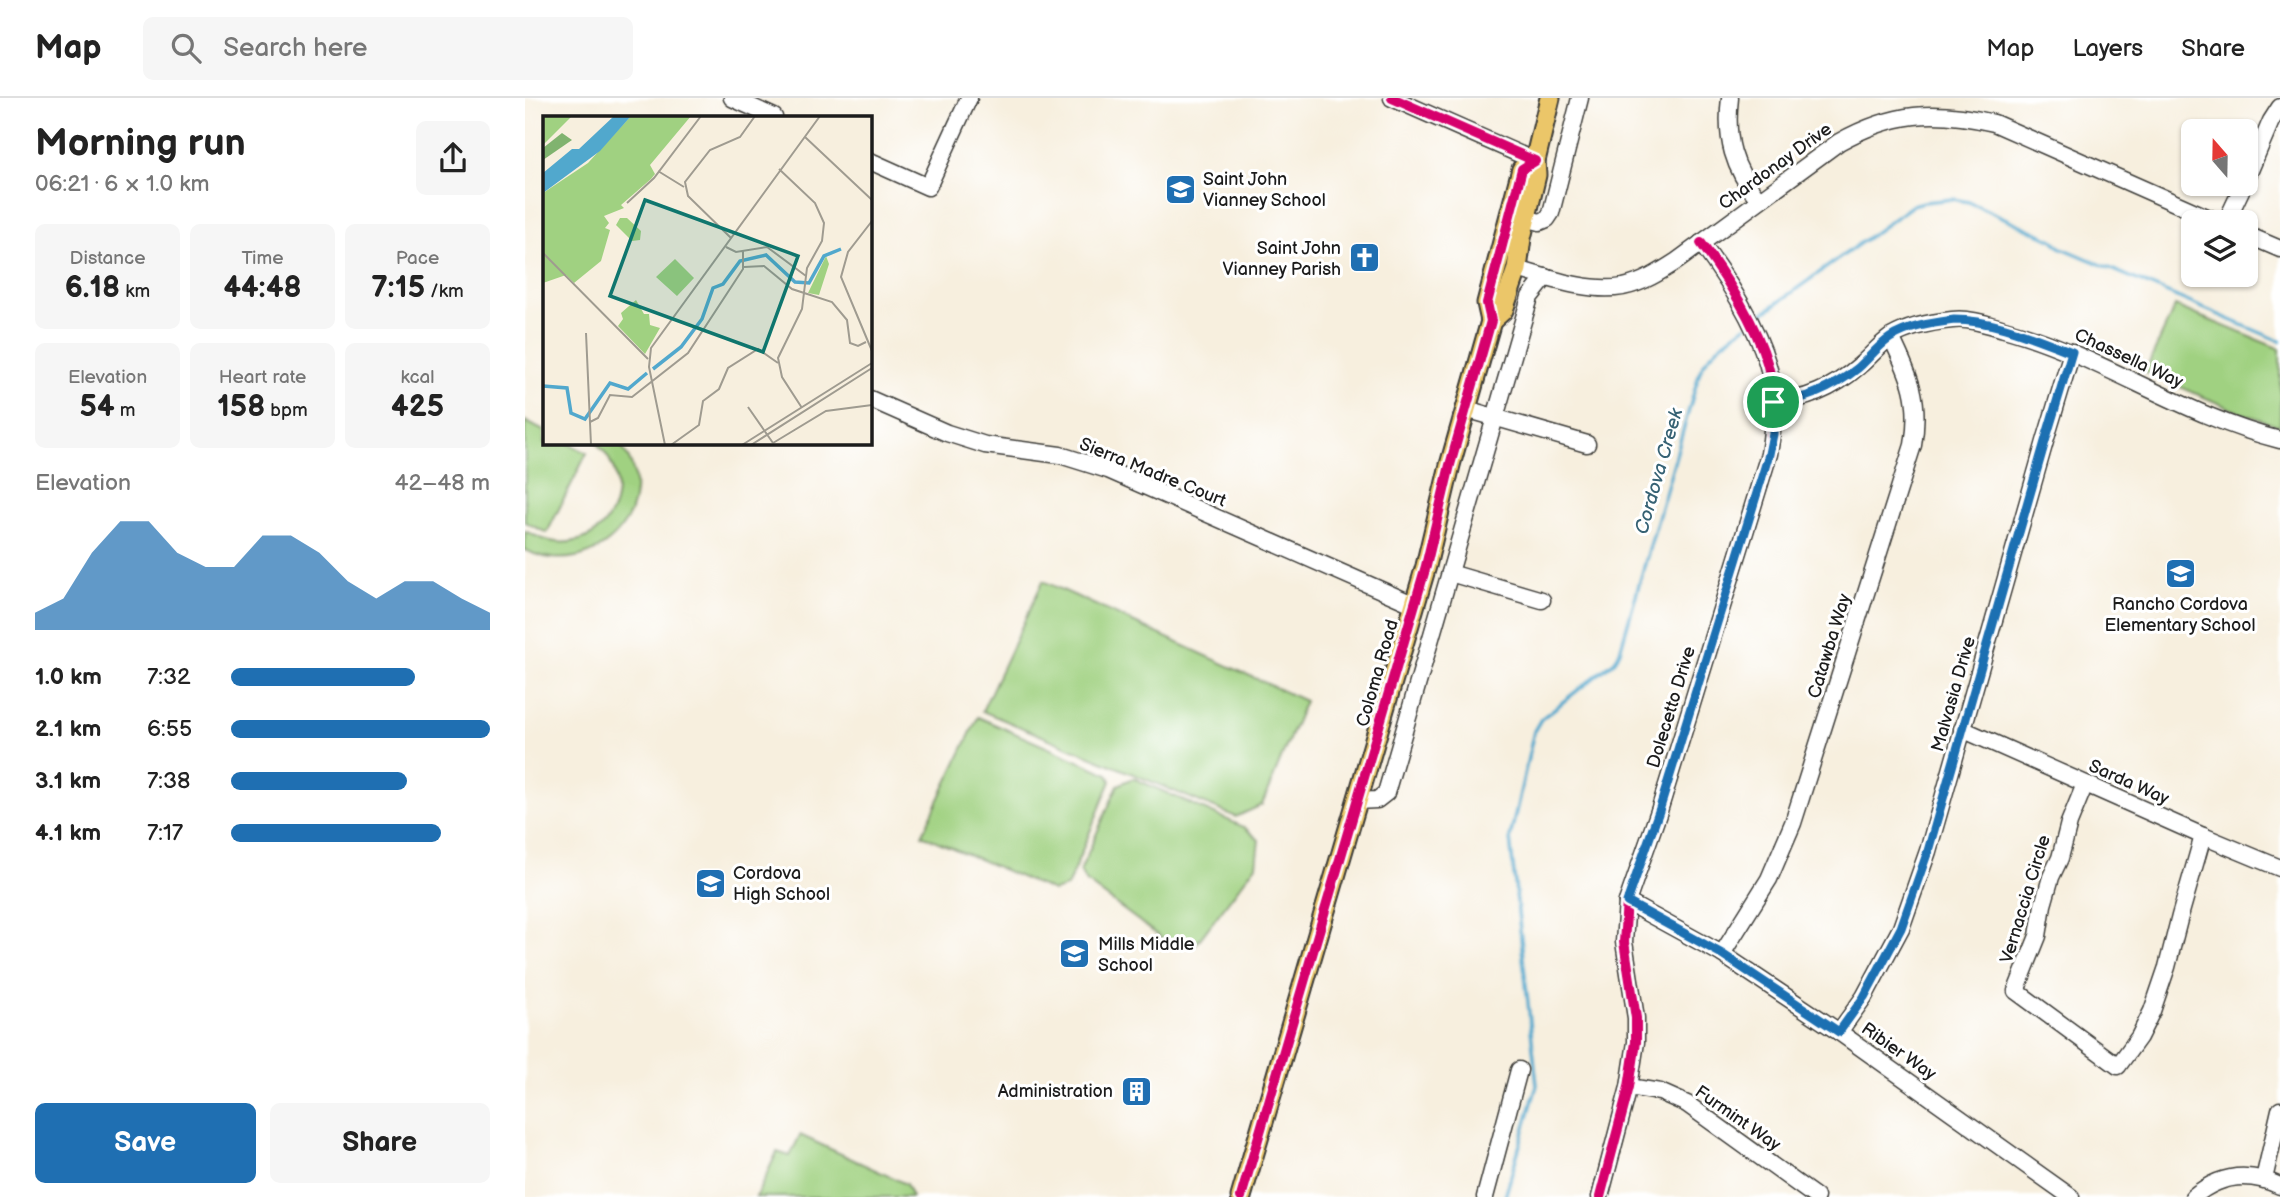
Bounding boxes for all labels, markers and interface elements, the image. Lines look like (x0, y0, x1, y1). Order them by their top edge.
search box (143, 17, 633, 80)
text: Map (35, 28, 101, 68)
icon: search (167, 29, 205, 67)
text: Search here (223, 33, 367, 64)
text: Map (1986, 34, 2034, 63)
text: Layers (2072, 34, 2143, 63)
text: Share (2181, 34, 2245, 63)
inset map (543, 116, 871, 444)
street label: Chardonay Drive (1715, 118, 1836, 214)
north arrow (2181, 119, 2257, 196)
map controls (2181, 119, 2258, 287)
text: Morning run (35, 121, 246, 166)
button: share (416, 121, 490, 195)
place label: Saint John Vianney School (1203, 169, 1326, 211)
text: 06:21 · 6 × 1.0 km (35, 170, 210, 198)
school or university icon: Saint John Vianney School (1163, 172, 1197, 206)
button: layers (2181, 210, 2258, 287)
place label: Saint John Vianney Parish (1222, 238, 1341, 280)
church icon: Saint John Vianney Parish (1347, 241, 1381, 275)
text: Distance (70, 247, 145, 270)
text: Time (241, 247, 284, 270)
text: Pace (396, 247, 439, 270)
text: 6.18 (65, 270, 120, 306)
text: 44:48 (223, 270, 302, 306)
text: 7:15 (371, 270, 425, 306)
text: km (120, 280, 150, 303)
text: /km (425, 280, 464, 303)
street label: Chassella Way (2071, 324, 2187, 393)
text: Elevation (68, 366, 147, 389)
text: Heart rate (219, 366, 306, 389)
text: kcal (400, 366, 435, 389)
pin (1743, 372, 1803, 432)
icon: arrive (1754, 383, 1792, 421)
text: 54 (80, 389, 115, 425)
text: 158 (217, 389, 265, 425)
text: 425 (391, 389, 444, 425)
text: m (115, 399, 135, 422)
text: bpm (265, 399, 308, 422)
water label: Cordova Creek (1631, 405, 1689, 537)
street label: Sierra Madre Court (1076, 433, 1230, 512)
text: Elevation (35, 469, 131, 497)
text: 42–48 m (395, 469, 490, 497)
school or university icon: Rancho Cordova Elementary School (2163, 557, 2197, 591)
street label: Catawba Way (1804, 590, 1856, 701)
place label: Rancho Cordova Elementary School (2104, 594, 2256, 636)
street label: Coloma Road (1352, 617, 1403, 729)
street label: Malvasia Drive (1927, 634, 1980, 754)
street label: Dolecetto Drive (1643, 644, 1700, 770)
text: 1.0 km (35, 663, 102, 691)
text: 7:32 (147, 663, 191, 691)
text: 2.1 km (35, 715, 101, 743)
text: 6:55 (147, 715, 192, 743)
street label: Sarda Way (2085, 755, 2173, 810)
text: 3.1 km (35, 767, 101, 795)
text: 7:38 (147, 767, 191, 795)
text: 4.1 km (35, 819, 101, 847)
text: 7:17 (147, 819, 183, 847)
street label: Vernaccia Circle (1996, 832, 2055, 966)
place label: Cordova High School (733, 863, 830, 905)
school or university icon: Cordova High School (693, 866, 727, 900)
place label: Mills Middle School (1098, 934, 1195, 976)
school or university icon: Mills Middle School (1058, 937, 1092, 971)
street label: Ribier Way (1857, 1018, 1941, 1085)
building icon: Administration (1119, 1074, 1153, 1108)
place label: Administration (998, 1081, 1113, 1102)
street label: Furmint Way (1691, 1081, 1785, 1156)
button: Save (35, 1103, 256, 1183)
button: Share (270, 1103, 490, 1183)

